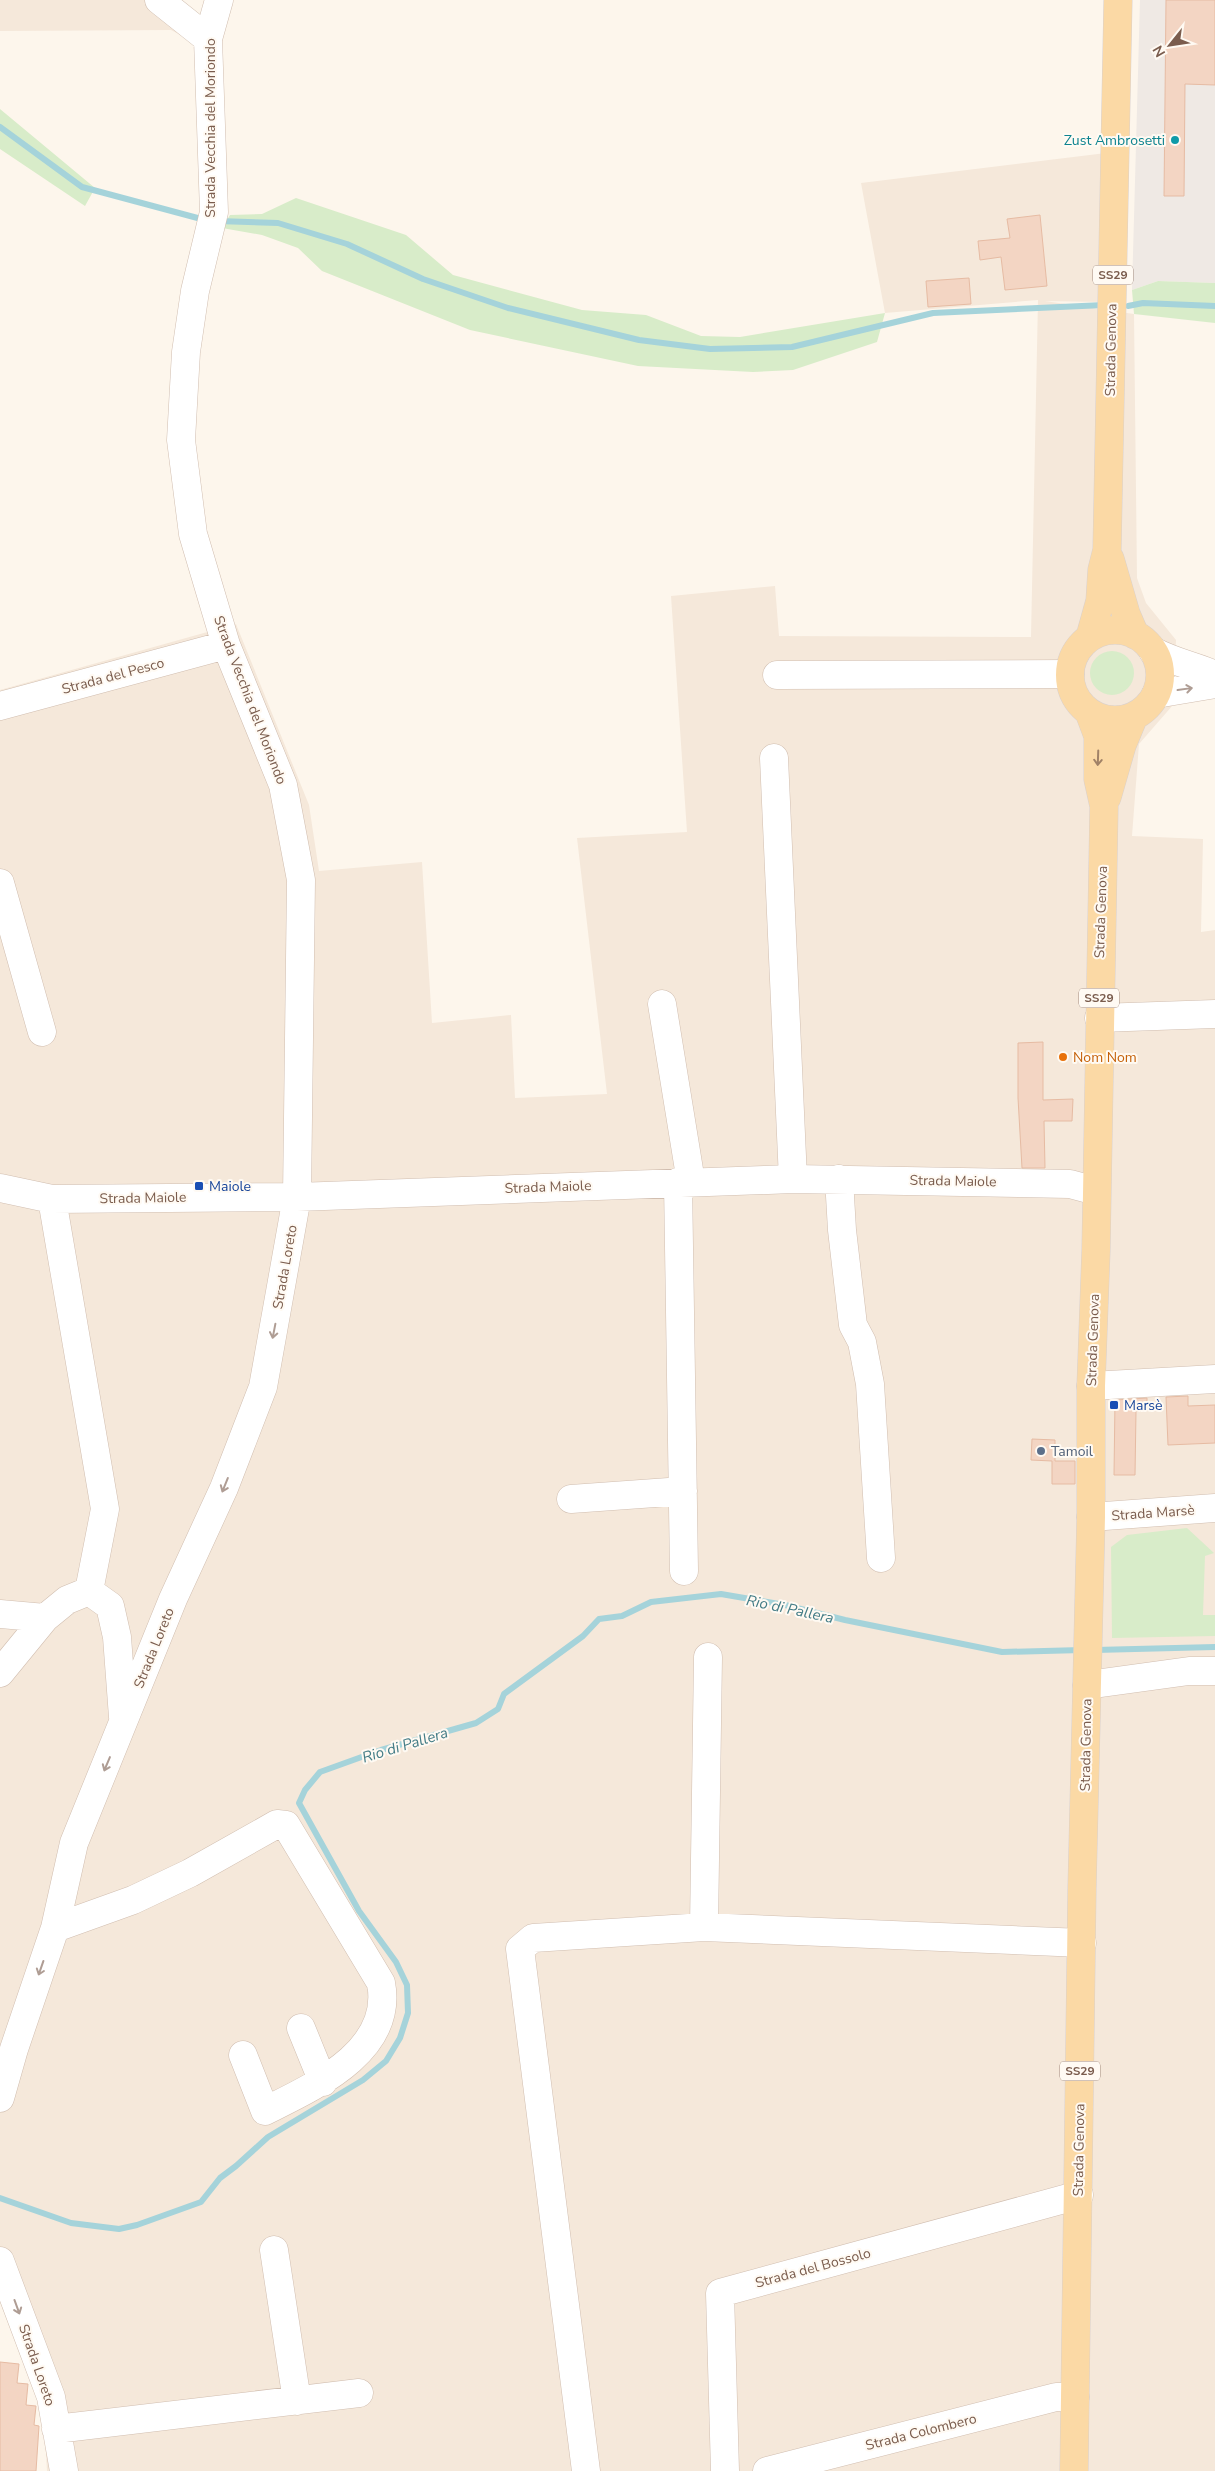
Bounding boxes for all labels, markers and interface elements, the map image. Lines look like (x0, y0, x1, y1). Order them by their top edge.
north arrow (1145, 20, 1195, 70)
street label: Strada Vecchia del Moriondo (201, 38, 220, 218)
text: N (1148, 42, 1170, 61)
place label: Zust Ambrosetti (1064, 131, 1165, 150)
marker: Zust Ambrosetti (1169, 134, 1181, 146)
road number: SS29 (1093, 266, 1133, 284)
street label: Strada Genova (1101, 303, 1121, 397)
street label: Strada Vecchia del Moriondo (209, 613, 291, 787)
street label: Strada del Pesco (60, 653, 166, 699)
one-way arrow (1177, 684, 1193, 694)
one-way arrow (1093, 750, 1103, 766)
street label: Strada Genova (1090, 865, 1112, 959)
road number: SS29 (1079, 988, 1119, 1008)
place label: Nom Nom (1073, 1048, 1137, 1067)
marker: Nom Nom (1057, 1051, 1069, 1063)
street label: Strada Maiole (909, 1171, 997, 1191)
street label: Strada Maiole (504, 1176, 592, 1198)
place label: Maiole (209, 1177, 251, 1196)
marker: Maiole (193, 1180, 205, 1192)
street label: Strada Maiole (99, 1188, 187, 1208)
street label: Strada Loreto (268, 1223, 302, 1311)
street label: Strada Genova (1082, 1293, 1104, 1387)
one-way arrow (268, 1322, 278, 1338)
place label: Marsè (1124, 1396, 1163, 1415)
marker: Marsè (1108, 1399, 1120, 1411)
place label: Tamoil (1051, 1442, 1094, 1461)
marker: Tamoil (1035, 1445, 1047, 1457)
one-way arrow (220, 1477, 229, 1492)
street label: Strada Marsè (1111, 1501, 1195, 1525)
water label: Rio di Pallera (744, 1590, 836, 1628)
street label: Strada Loreto (129, 1605, 179, 1691)
street label: Strada Genova (1076, 1698, 1096, 1792)
water label: Rio di Pallera (360, 1722, 450, 1768)
one-way arrow (101, 1756, 111, 1771)
one-way arrow (36, 1959, 46, 1975)
road number: SS29 (1060, 2062, 1100, 2080)
street label: Strada Genova (1069, 2103, 1089, 2197)
street label: Strada del Bossolo (753, 2243, 873, 2293)
one-way arrow (13, 2299, 22, 2314)
street label: Strada Loreto (14, 2322, 60, 2409)
street label: Strada Colombero (863, 2409, 979, 2455)

